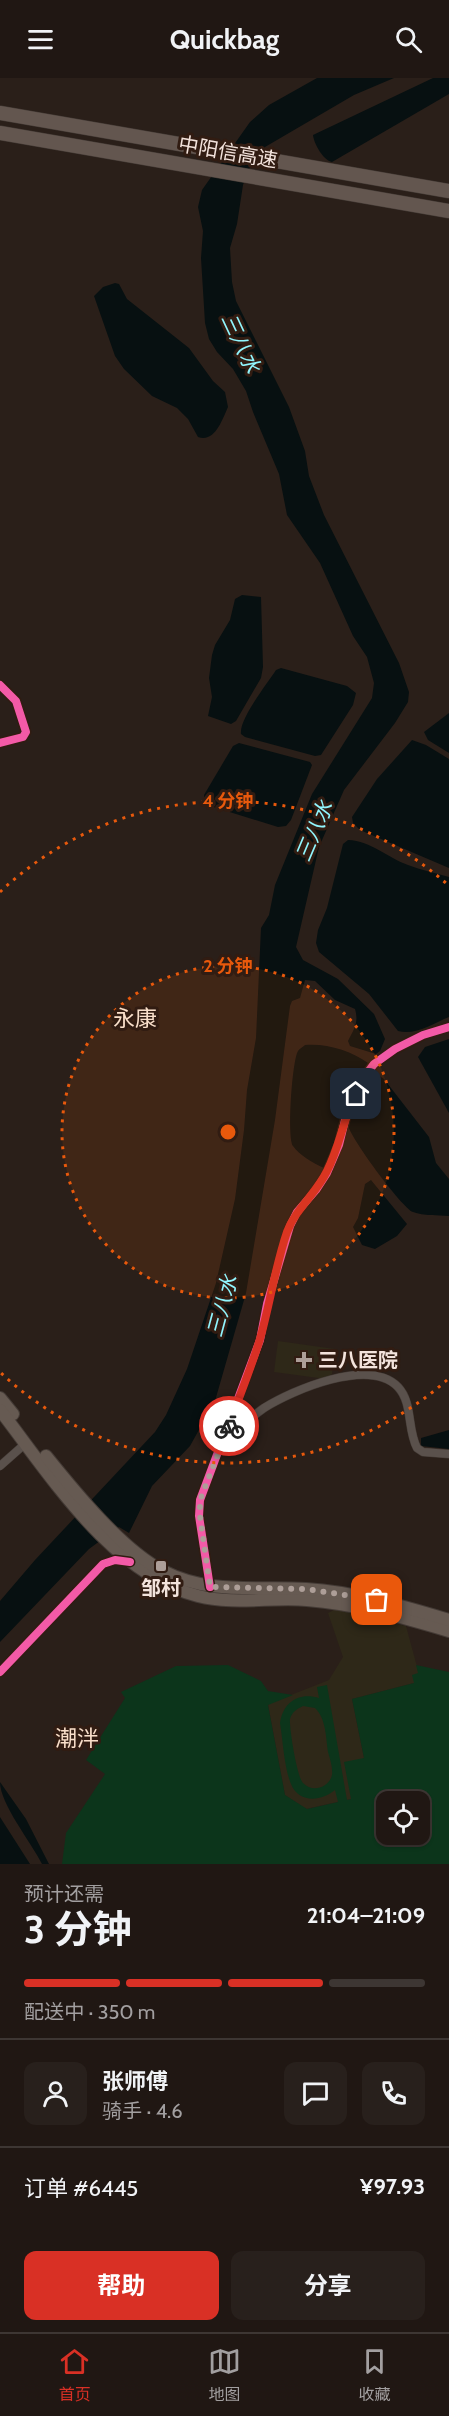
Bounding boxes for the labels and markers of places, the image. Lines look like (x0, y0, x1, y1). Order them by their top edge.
pin (330, 1068, 381, 1119)
centre of rings (218, 1122, 238, 1142)
place label: 三八医院 (318, 1348, 398, 1372)
marker: 三八医院 (295, 1351, 313, 1369)
marker: 邹村 (154, 1559, 168, 1573)
pin (351, 1574, 402, 1625)
place label: 邹村 (141, 1576, 181, 1600)

